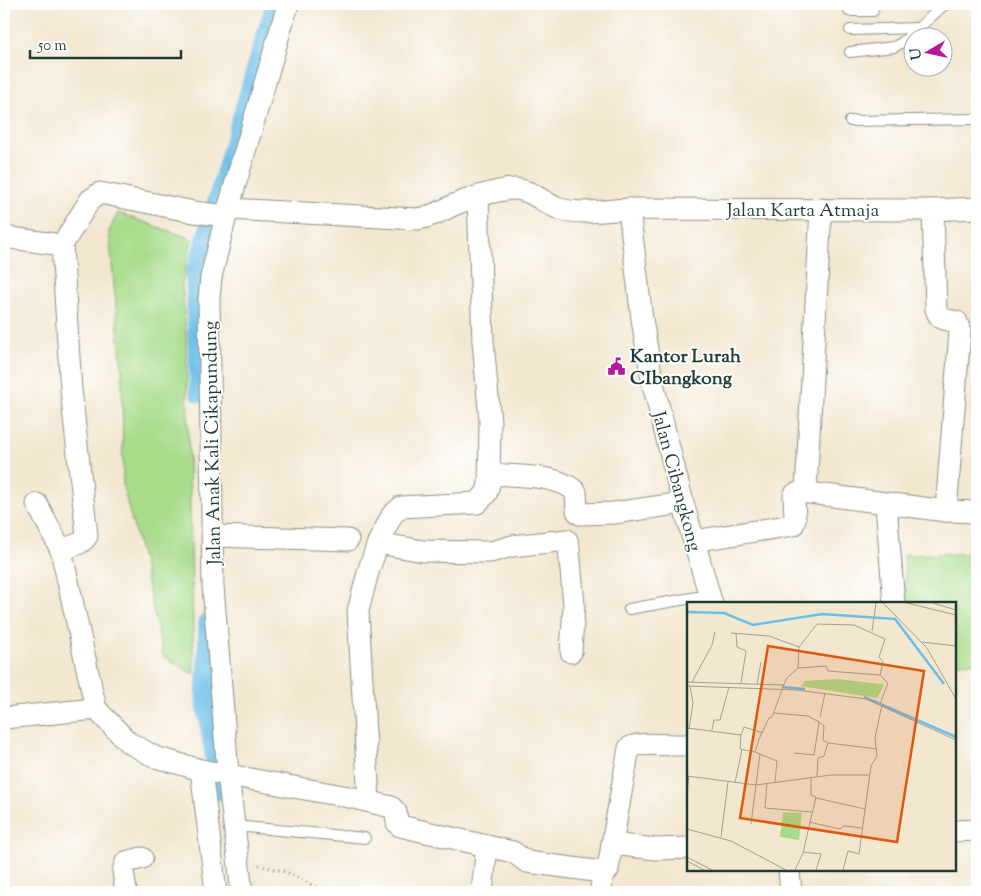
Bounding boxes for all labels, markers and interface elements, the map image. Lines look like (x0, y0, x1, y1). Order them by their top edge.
scale bar (30, 28, 181, 60)
north arrow (904, 28, 954, 78)
text: 50 m (37, 36, 67, 57)
text: U (906, 46, 928, 61)
street label: Jalan Karta Atmaja (726, 198, 879, 225)
street label: Jalan Anak Kali Cikapundung (198, 321, 229, 566)
place label: Kantor Lurah CIbangkong (630, 344, 742, 393)
public building icon: Kantor Lurah CIbangkong (606, 356, 626, 376)
street label: Jalan Cibangkong (644, 408, 707, 555)
inset map (687, 602, 956, 871)

